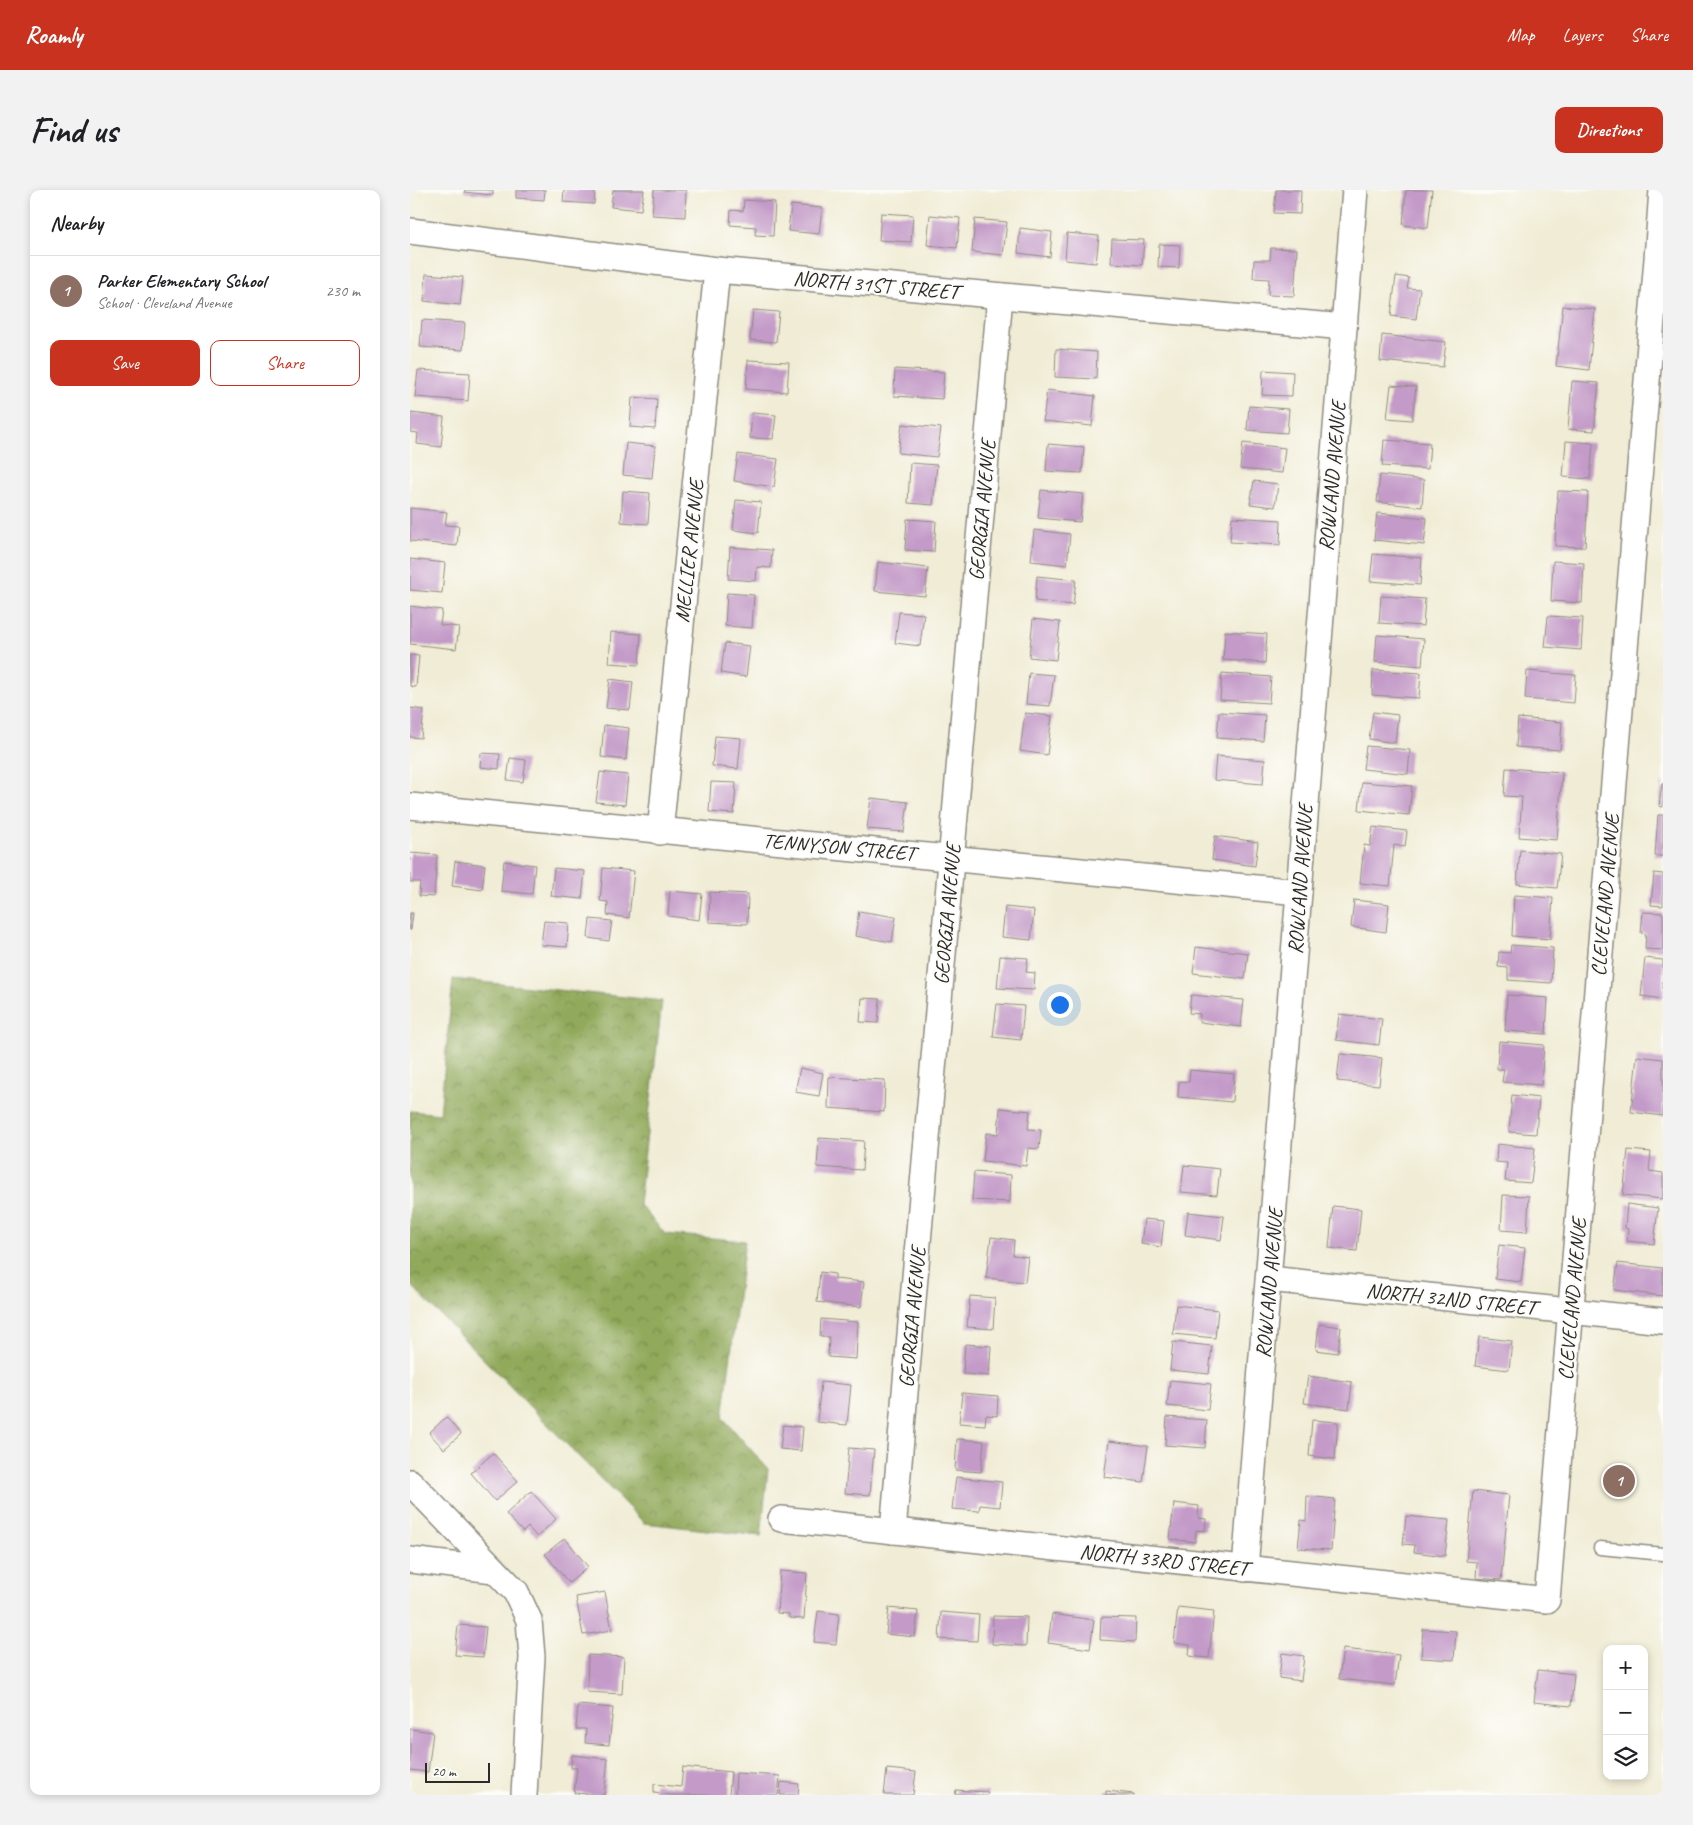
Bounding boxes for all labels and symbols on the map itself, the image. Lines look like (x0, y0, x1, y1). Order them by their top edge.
street label: NORTH 31ST STREET (792, 265, 965, 306)
street label: ROWLAND AVENUE (1312, 397, 1352, 552)
street label: GEORGIA AVENUE (963, 436, 1001, 582)
street label: MELLIER AVENUE (669, 476, 710, 624)
street label: ROWLAND AVENUE (1282, 801, 1318, 955)
street label: CLEVELAND AVENUE (1585, 810, 1625, 977)
street label: TENNYSON STREET (762, 827, 921, 867)
street label: GEORGIA AVENUE (928, 840, 966, 986)
your location (1047, 992, 1073, 1018)
street label: ROWLAND AVENUE (1249, 1204, 1289, 1359)
street label: CLEVELAND AVENUE (1552, 1214, 1592, 1381)
street label: GEORGIA AVENUE (893, 1243, 931, 1389)
street label: NORTH 32ND STREET (1365, 1277, 1543, 1321)
pin: 1 (1603, 1462, 1635, 1500)
street label: NORTH 33RD STREET (1078, 1538, 1255, 1582)
scale bar (425, 1760, 490, 1783)

